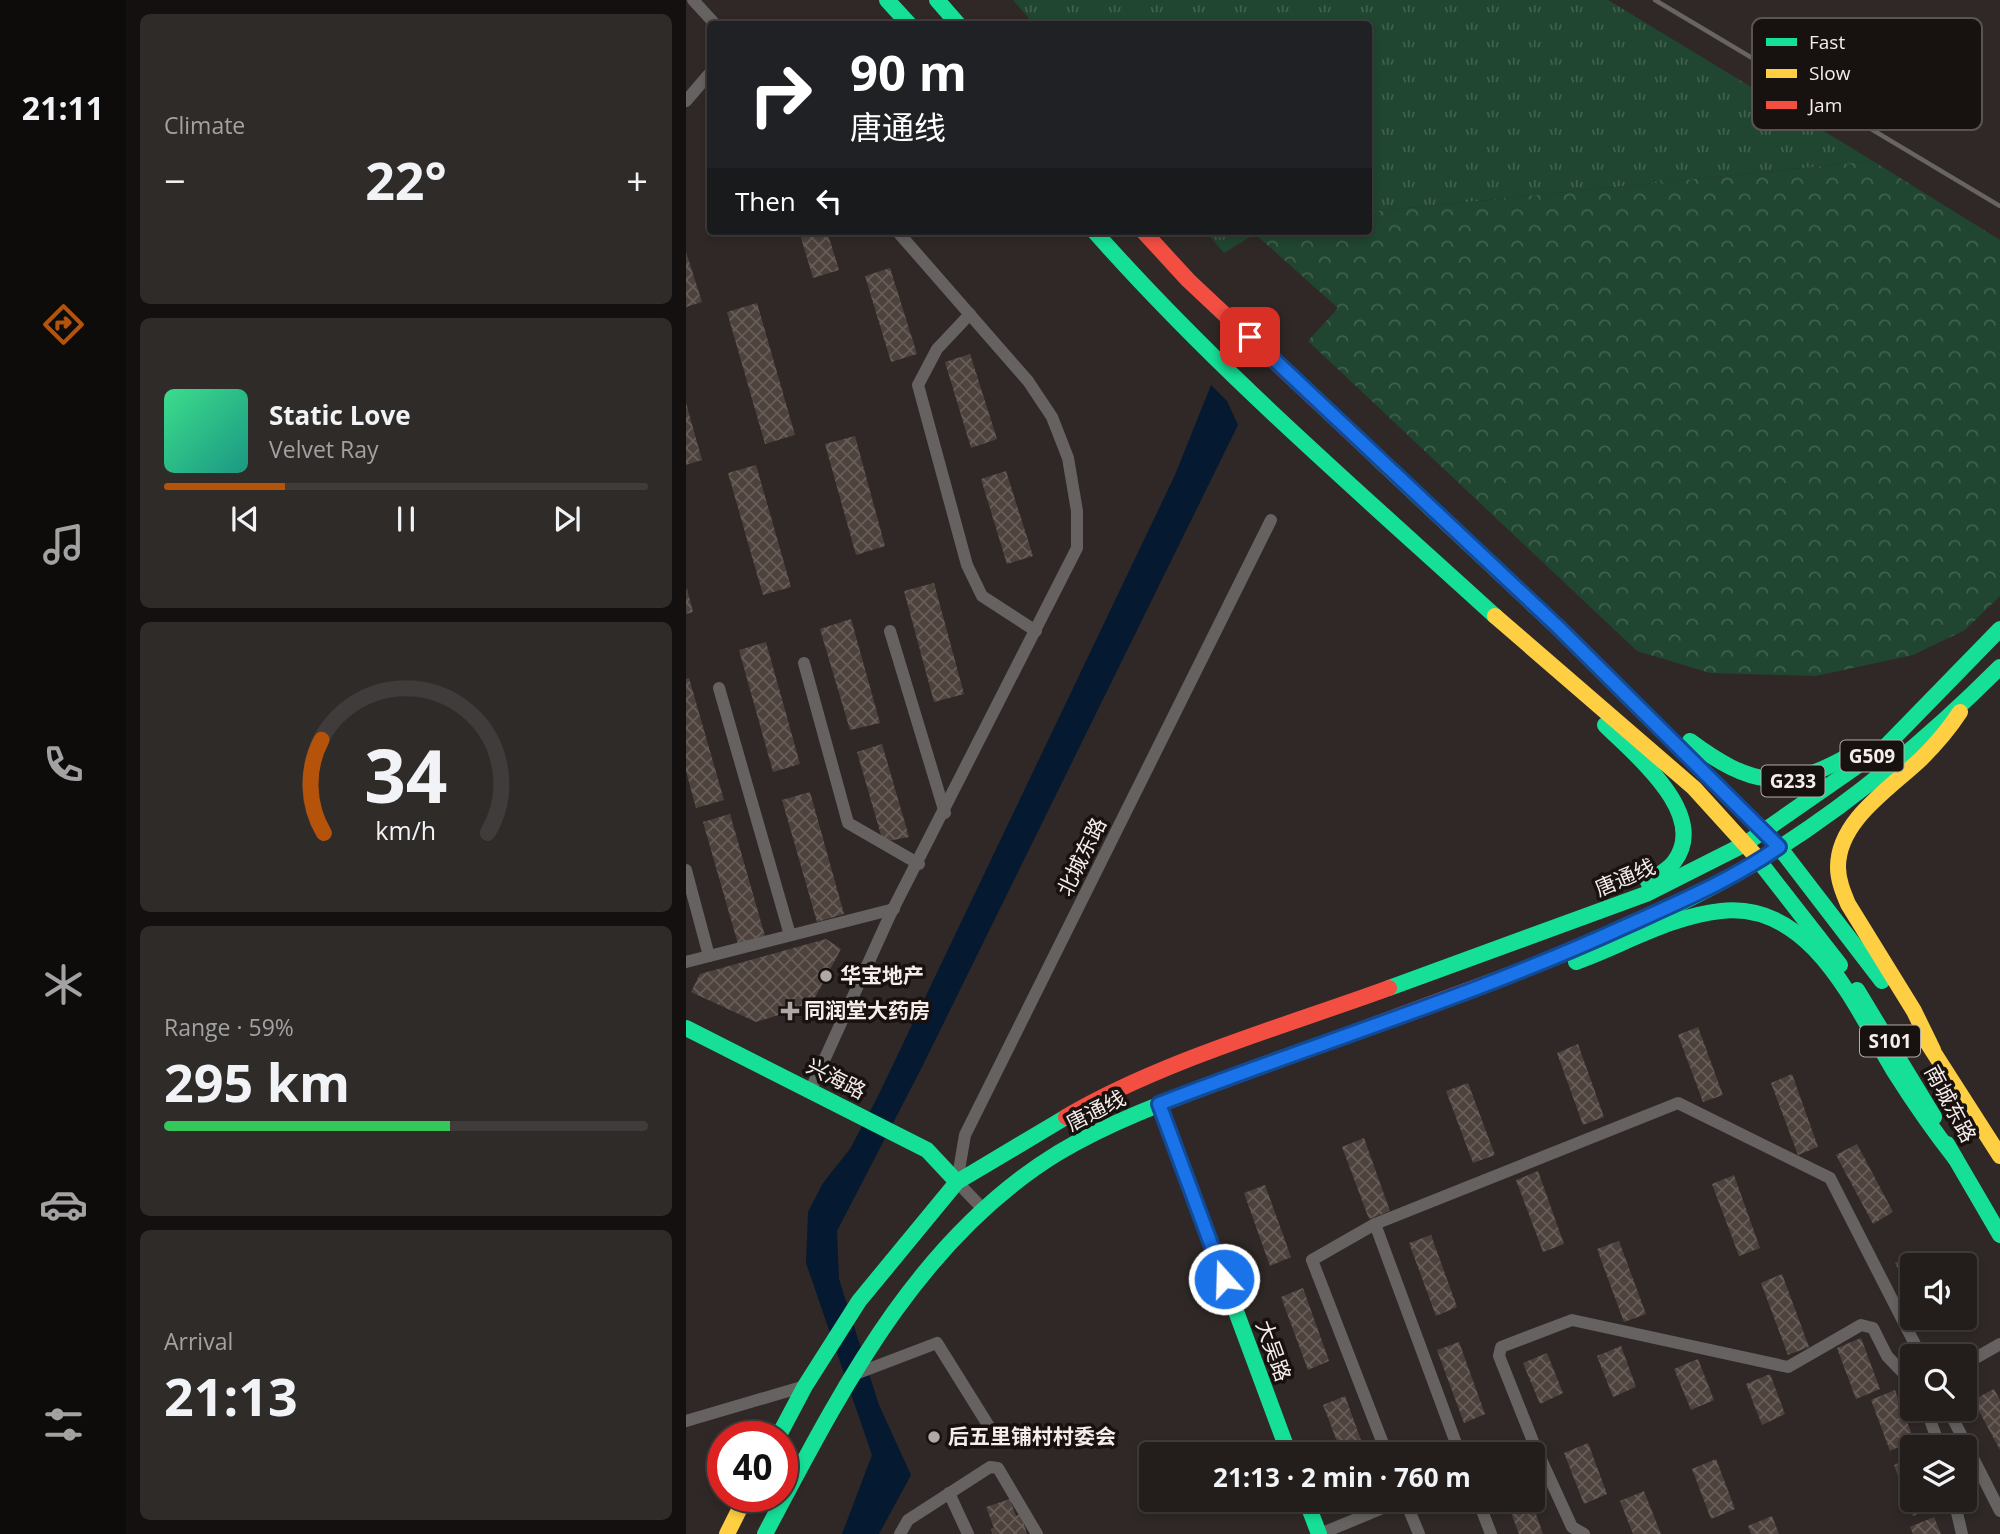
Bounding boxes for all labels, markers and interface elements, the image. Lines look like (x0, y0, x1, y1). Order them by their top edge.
legend (1752, 18, 1982, 130)
text: Fast (1809, 29, 1845, 55)
text: 90 m (850, 39, 967, 105)
icon: right (735, 49, 826, 140)
text: Slow (1809, 60, 1851, 86)
text: 21:11 (22, 86, 104, 129)
text: Jam (1807, 92, 1842, 118)
text: 唐通线 (850, 105, 946, 148)
text: Climate (164, 109, 245, 141)
text: 22° (365, 144, 447, 215)
text: − (164, 154, 186, 206)
text: + (626, 154, 648, 206)
icon: left (810, 182, 848, 220)
text: Then (735, 183, 796, 219)
icon: directions (39, 300, 88, 349)
pin (1220, 307, 1280, 367)
icon: arrive (1231, 318, 1269, 356)
text: Static Love (269, 397, 411, 433)
text: Velvet Ray (269, 433, 379, 465)
icon: previous (226, 500, 264, 538)
icon: pause (387, 500, 425, 538)
icon: next (548, 500, 586, 538)
icon: music (39, 520, 88, 569)
text: 34 (364, 725, 448, 824)
icon: phone (39, 740, 88, 789)
road number: G509 (1840, 740, 1904, 772)
road number: G233 (1762, 766, 1824, 796)
text: km/h (376, 813, 436, 847)
street label: 北城东路 (1050, 813, 1112, 900)
street label: 唐通线 (1590, 852, 1659, 902)
icon: climate (39, 960, 88, 1009)
place label: 华宝地产 (840, 961, 924, 989)
marker: 华宝地产 (818, 968, 834, 984)
place label: 同润堂大药房 (804, 996, 930, 1024)
marker: 同润堂大药房 (782, 1003, 798, 1019)
text: Range · 59% (164, 1011, 294, 1043)
road number: S101 (1860, 1026, 1920, 1056)
text: 295 km (164, 1046, 350, 1117)
street label: 兴海路 (802, 1051, 871, 1105)
street label: 南城东路 (1919, 1060, 1983, 1147)
street label: 唐通线 (1061, 1083, 1130, 1137)
icon: car (39, 1180, 88, 1229)
position arrow (1187, 1242, 1261, 1316)
map controls (1900, 1253, 1977, 1512)
button: sound (1900, 1253, 1977, 1330)
street label: 大吴路 (1250, 1316, 1298, 1385)
text: Arrival (164, 1325, 233, 1357)
button: search (1900, 1344, 1977, 1421)
text: 21:13 (164, 1360, 298, 1431)
icon: filters (39, 1400, 88, 1449)
speed limit sign: 40 (707, 1421, 798, 1512)
place label: 后五里铺村村委会 (948, 1422, 1116, 1450)
marker: 后五里铺村村委会 (926, 1429, 942, 1445)
button: layers (1900, 1435, 1977, 1512)
text: 21:13 · 2 min · 760 m (1213, 1459, 1471, 1495)

